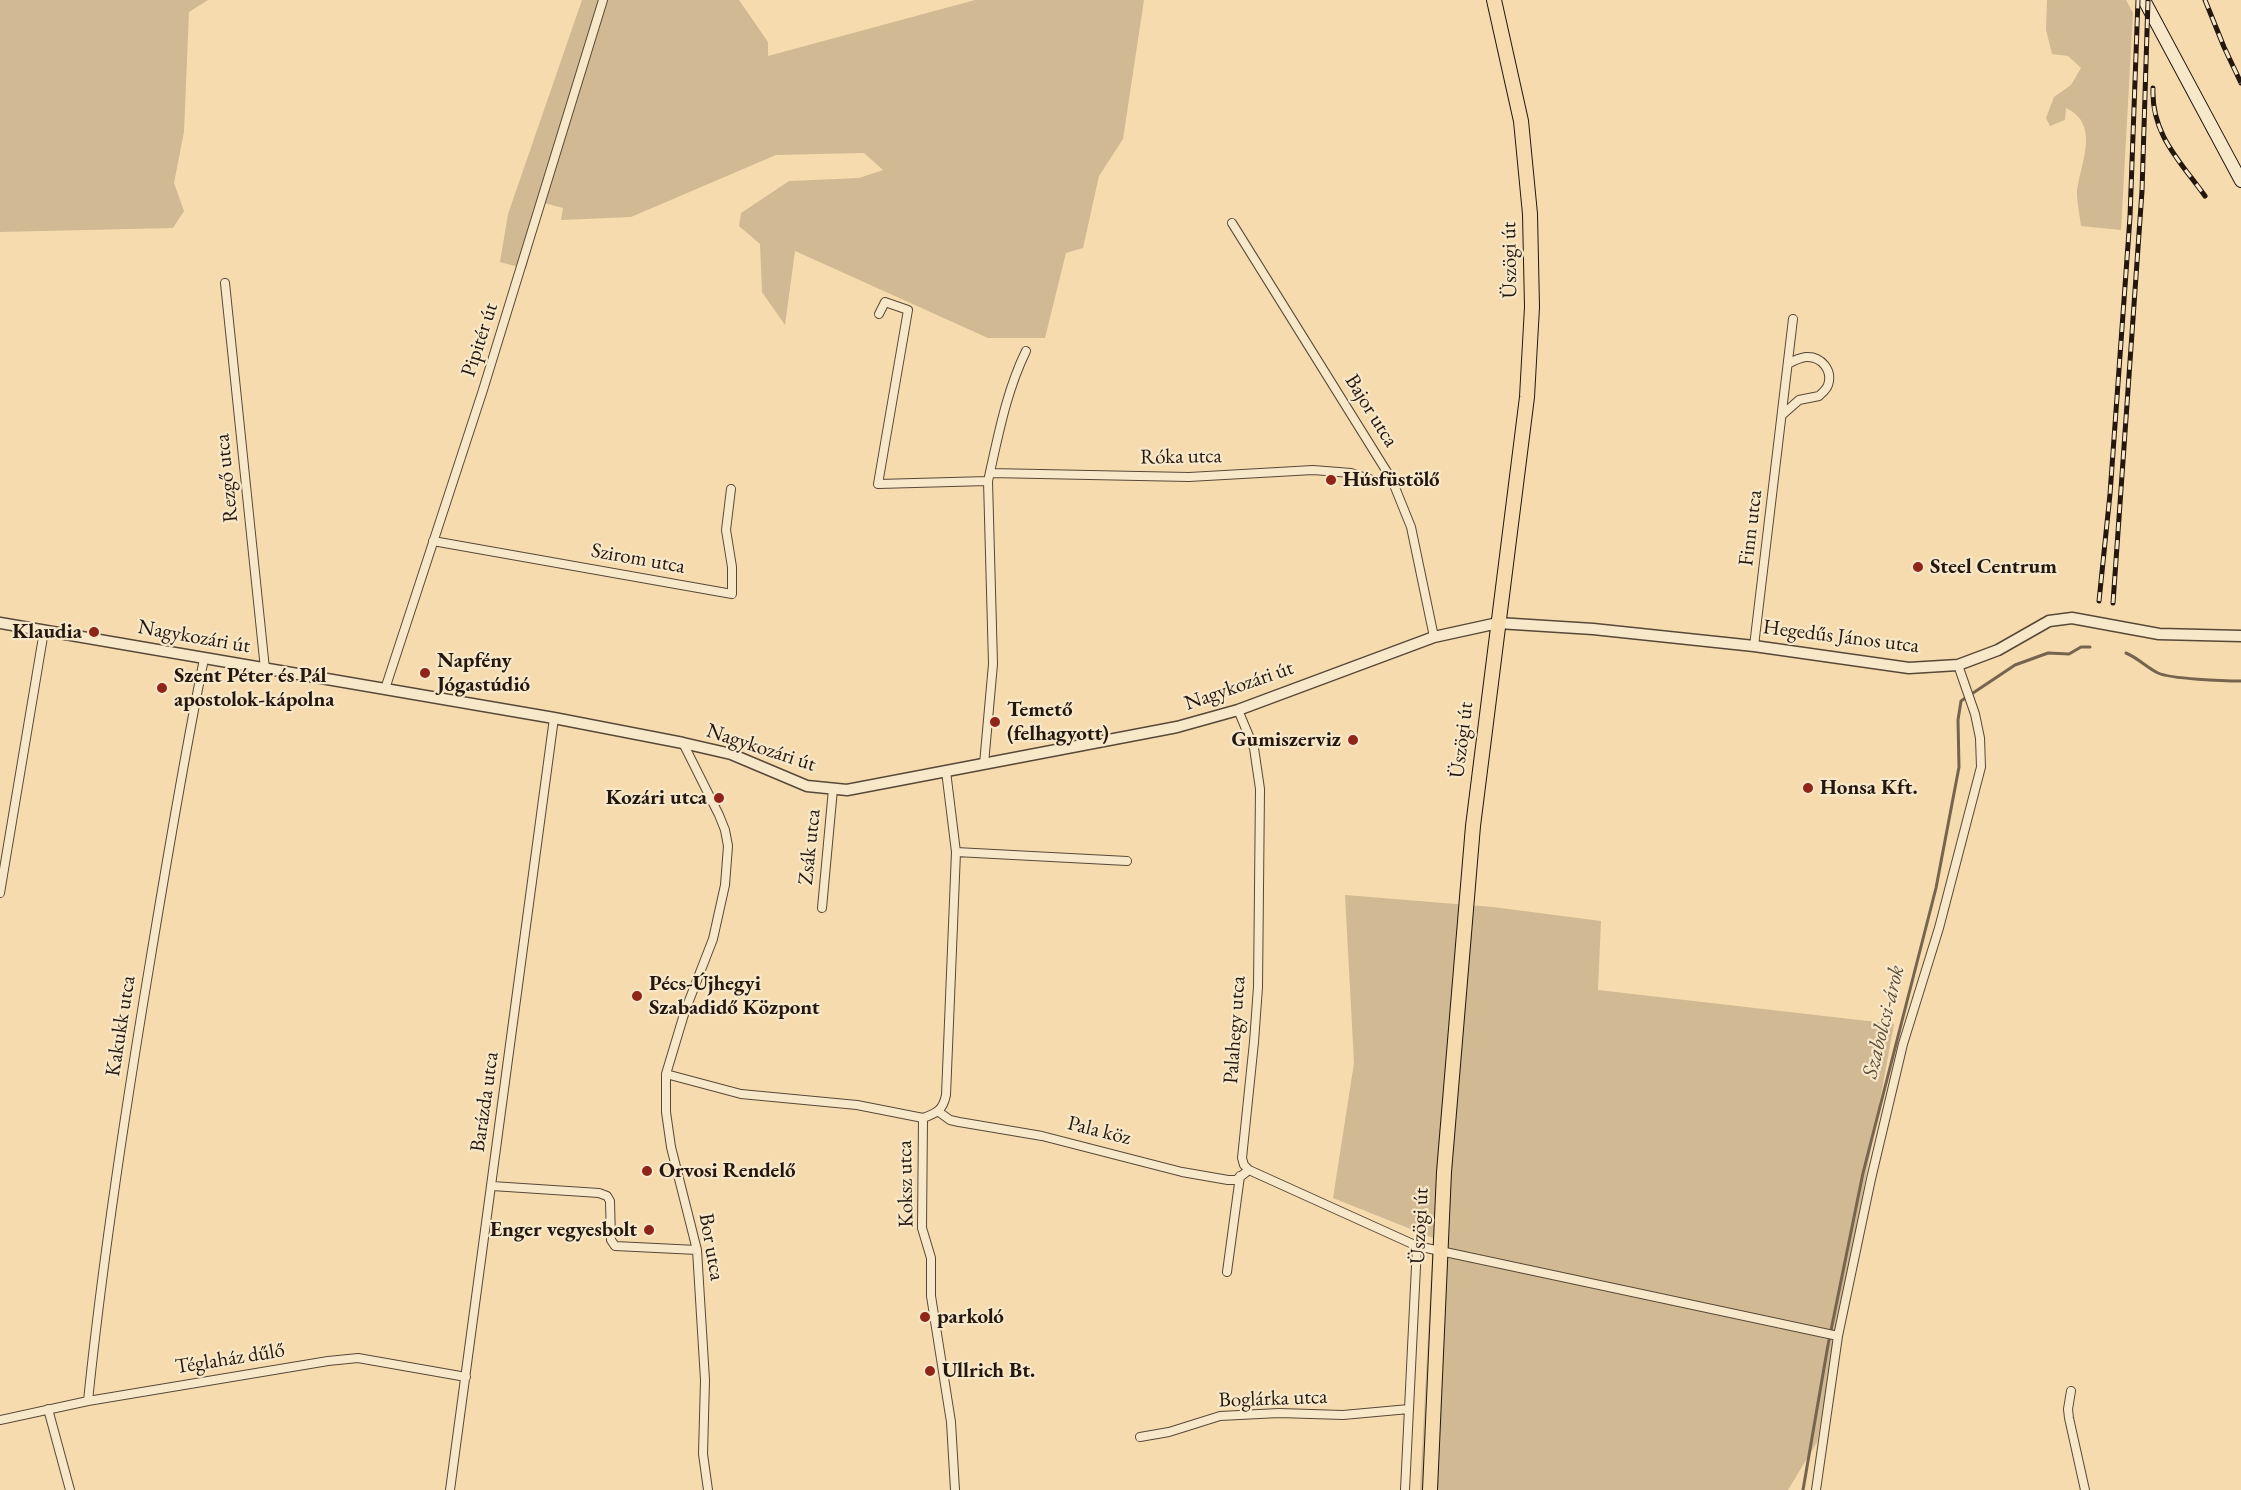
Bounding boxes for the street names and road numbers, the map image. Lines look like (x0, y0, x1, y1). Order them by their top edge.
street label: Üszögi út (1497, 221, 1523, 299)
street label: Pipitér út (456, 300, 504, 380)
street label: Bajor utca (1339, 370, 1403, 452)
street label: Rezgő utca (210, 432, 244, 524)
street label: Róka utca (1140, 444, 1222, 470)
street label: Finn utca (1734, 488, 1768, 568)
street label: Szirom utca (589, 538, 687, 580)
street label: Nagykozári út (136, 615, 252, 659)
street label: Hegedűs János utca (1761, 615, 1921, 659)
street label: Nagykozári út (1181, 656, 1297, 716)
street label: Üszögi út (1445, 700, 1479, 780)
street label: Nagykozári út (703, 718, 819, 778)
street label: Zsák utca (793, 808, 827, 886)
street label: Kakukk utca (101, 974, 141, 1078)
street label: Palahegy utca (1219, 975, 1251, 1085)
street label: Barázda utca (465, 1050, 505, 1154)
street label: Pala köz (1065, 1111, 1133, 1151)
street label: Koksz utca (893, 1140, 919, 1228)
street label: Üszögi út (1405, 1187, 1435, 1265)
street label: Bor utca (693, 1211, 729, 1283)
street label: Téglaház dűlő (173, 1338, 287, 1380)
street label: Boglárka utca (1218, 1385, 1328, 1413)

